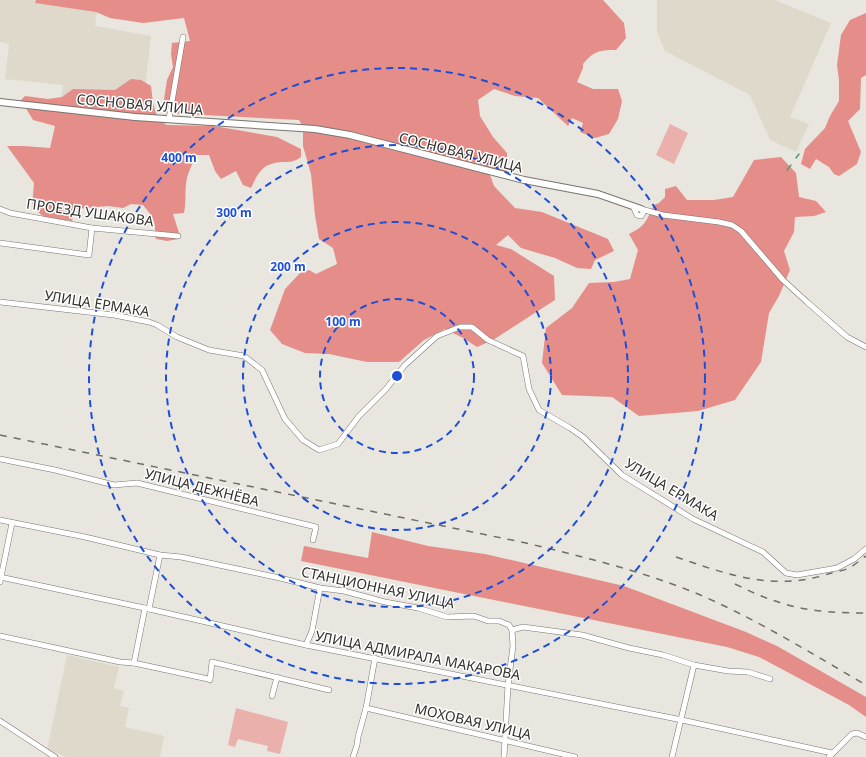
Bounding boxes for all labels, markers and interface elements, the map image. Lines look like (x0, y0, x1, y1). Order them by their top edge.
street label: СОСНОВАЯ УЛИЦА (76, 89, 204, 119)
street label: СОСНОВАЯ УЛИЦА (397, 127, 525, 177)
text: 400 m (161, 149, 197, 166)
street label: ПРОЕЗД УШАКОВА (25, 194, 155, 230)
text: 300 m (216, 204, 252, 221)
text: 200 m (270, 258, 306, 275)
street label: УЛИЦА ЕРМАКА (43, 285, 151, 321)
text: 100 m (325, 313, 361, 330)
centre of rings (390, 369, 404, 383)
street label: УЛИЦА ЕРМАКА (622, 454, 722, 525)
street label: УЛИЦА ДЕЖНЁВА (143, 464, 261, 510)
street label: СТАНЦИОННАЯ УЛИЦА (300, 561, 456, 613)
street label: УЛИЦА АДМИРАЛА МАКАРОВА (314, 626, 522, 684)
street label: МОХОВАЯ УЛИЦА (413, 698, 533, 744)

